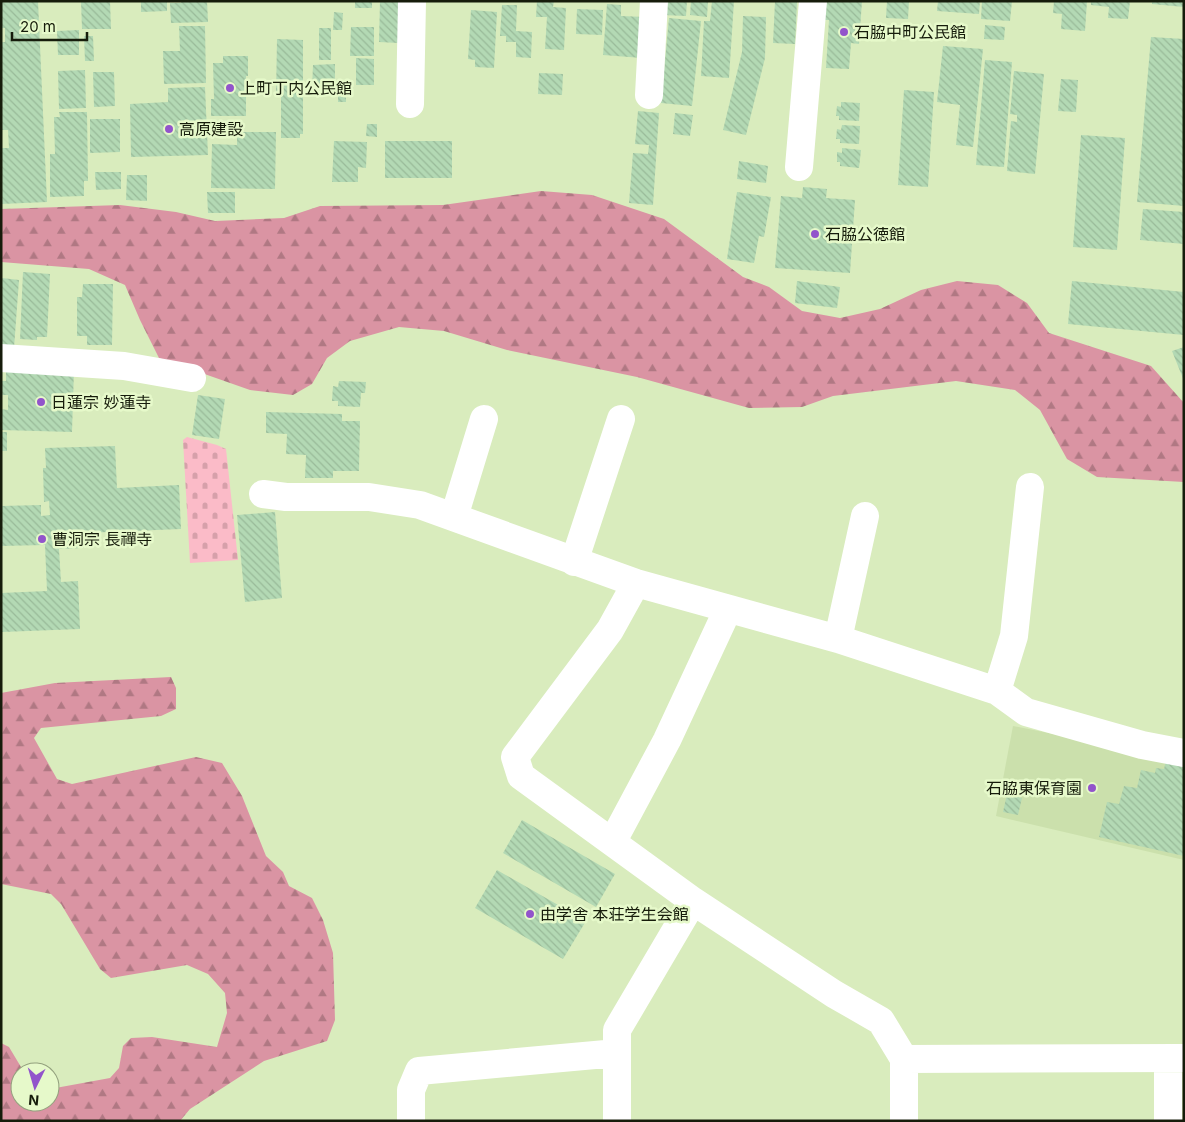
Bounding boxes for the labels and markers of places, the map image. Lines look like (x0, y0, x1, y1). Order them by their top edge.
place label: 石脇中町公民館 (854, 22, 966, 42)
marker: 石脇中町公民館 (838, 26, 850, 38)
place label: 上町丁内公民館 (240, 78, 352, 98)
marker: 上町丁内公民館 (224, 82, 236, 94)
place label: 高原建設 (179, 119, 243, 139)
marker: 高原建設 (163, 123, 175, 135)
place label: 石脇公徳館 (825, 224, 905, 244)
marker: 石脇公徳館 (809, 228, 821, 240)
place label: 日蓮宗 妙蓮寺 (51, 392, 152, 412)
marker: 日蓮宗 妙蓮寺 (35, 396, 47, 408)
place label: 曹洞宗 長禪寺 (52, 529, 153, 549)
marker: 曹洞宗 長禪寺 (36, 533, 48, 545)
place label: 石脇東保育園 (986, 778, 1082, 798)
marker: 石脇東保育園 (1086, 782, 1098, 794)
place label: 由学舎 本荘学生会館 (540, 904, 689, 924)
marker: 由学舎 本荘学生会館 (524, 908, 536, 920)

